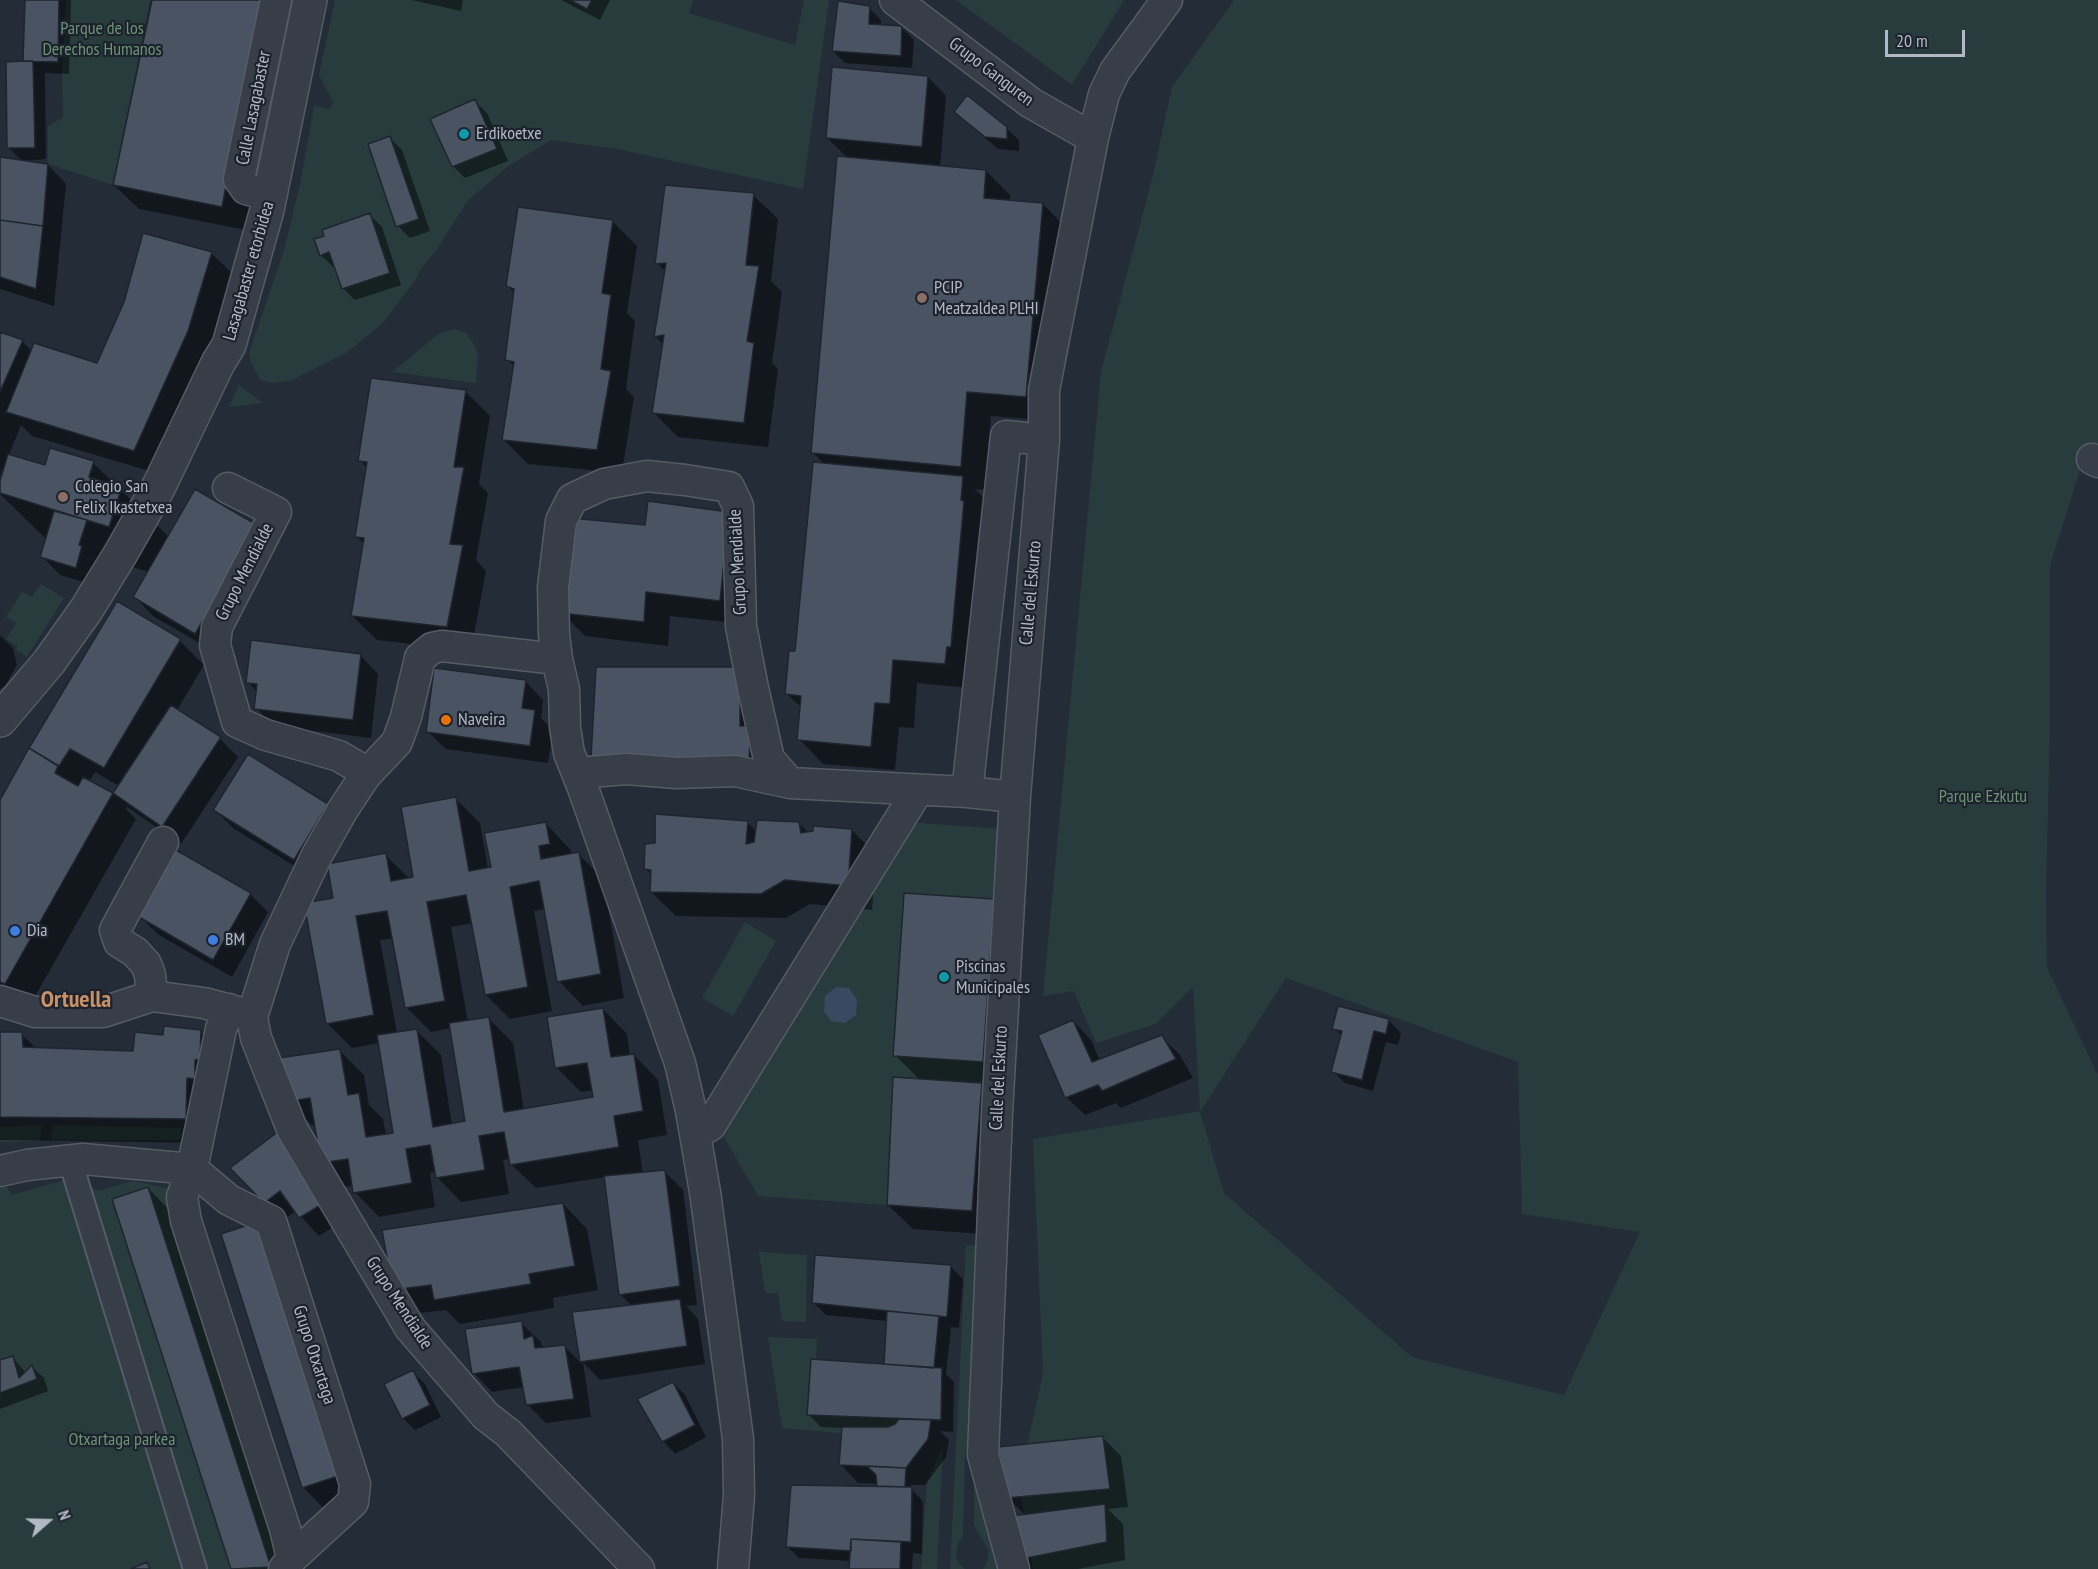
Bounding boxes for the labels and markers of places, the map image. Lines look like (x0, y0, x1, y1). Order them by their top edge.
place label: Erdikoetxe (476, 123, 542, 145)
marker: Erdikoetxe (457, 127, 471, 141)
place label: PCIP Meatzaldea PLHI (934, 277, 1039, 320)
marker: PCIP Meatzaldea PLHI (915, 291, 929, 305)
place label: Colegio San Felix Ikastetxea (75, 476, 172, 518)
marker: Colegio San Felix Ikastetxea (56, 490, 70, 504)
place label: Naveira (458, 709, 505, 731)
marker: Naveira (439, 713, 453, 727)
place label: Dia (27, 920, 48, 942)
marker: Dia (8, 924, 22, 938)
place label: BM (225, 929, 245, 951)
marker: BM (206, 933, 220, 947)
place label: Piscinas Municipales (956, 956, 1030, 998)
marker: Piscinas Municipales (937, 970, 951, 984)

